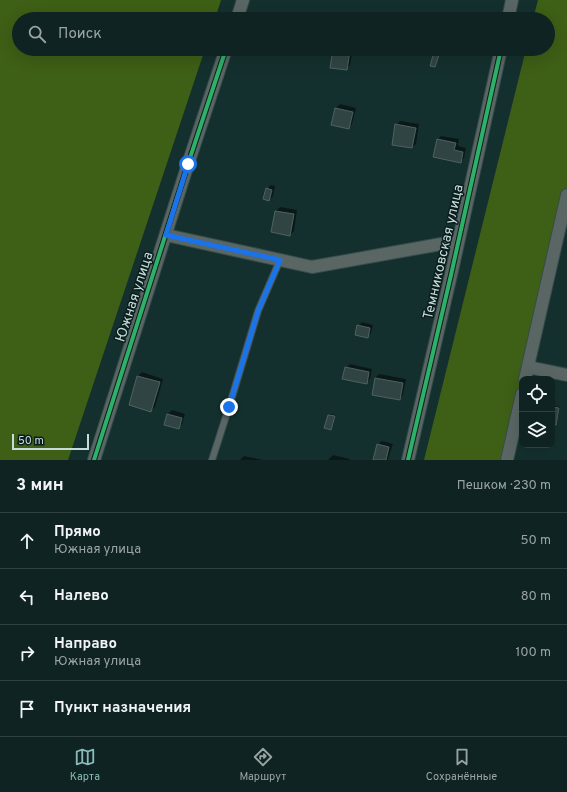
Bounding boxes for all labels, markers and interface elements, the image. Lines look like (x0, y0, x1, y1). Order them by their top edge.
search box (12, 12, 555, 56)
icon: search (26, 23, 48, 45)
text: Поиск (58, 25, 102, 44)
route start (179, 155, 197, 173)
street label: Темниковская улица (420, 183, 468, 321)
street label: Южная улица (112, 250, 158, 344)
map controls (519, 376, 555, 448)
button: locate (519, 376, 555, 412)
route end (220, 398, 238, 416)
button: layers (519, 412, 555, 448)
scale bar (12, 432, 89, 451)
text: 50 m (18, 434, 44, 448)
text: 3 мин (16, 475, 64, 497)
text: Пешком · 230 m (457, 478, 551, 494)
text: Прямо (54, 523, 101, 542)
icon: ahead (16, 530, 38, 552)
text: 50 m (521, 533, 551, 549)
text: Южная улица (54, 542, 141, 558)
icon: left (16, 586, 38, 608)
text: Налево (54, 587, 109, 606)
text: 80 m (521, 589, 551, 605)
text: Направо (54, 635, 117, 654)
icon: right (16, 642, 38, 664)
text: 100 m (515, 645, 551, 661)
text: Южная улица (54, 654, 141, 670)
icon: arrive (16, 698, 38, 720)
text: Пункт назначения (54, 699, 191, 718)
tab: Карта (70, 746, 100, 784)
tab: Маршрут (239, 746, 286, 784)
tab: Сохранённые (426, 746, 497, 784)

